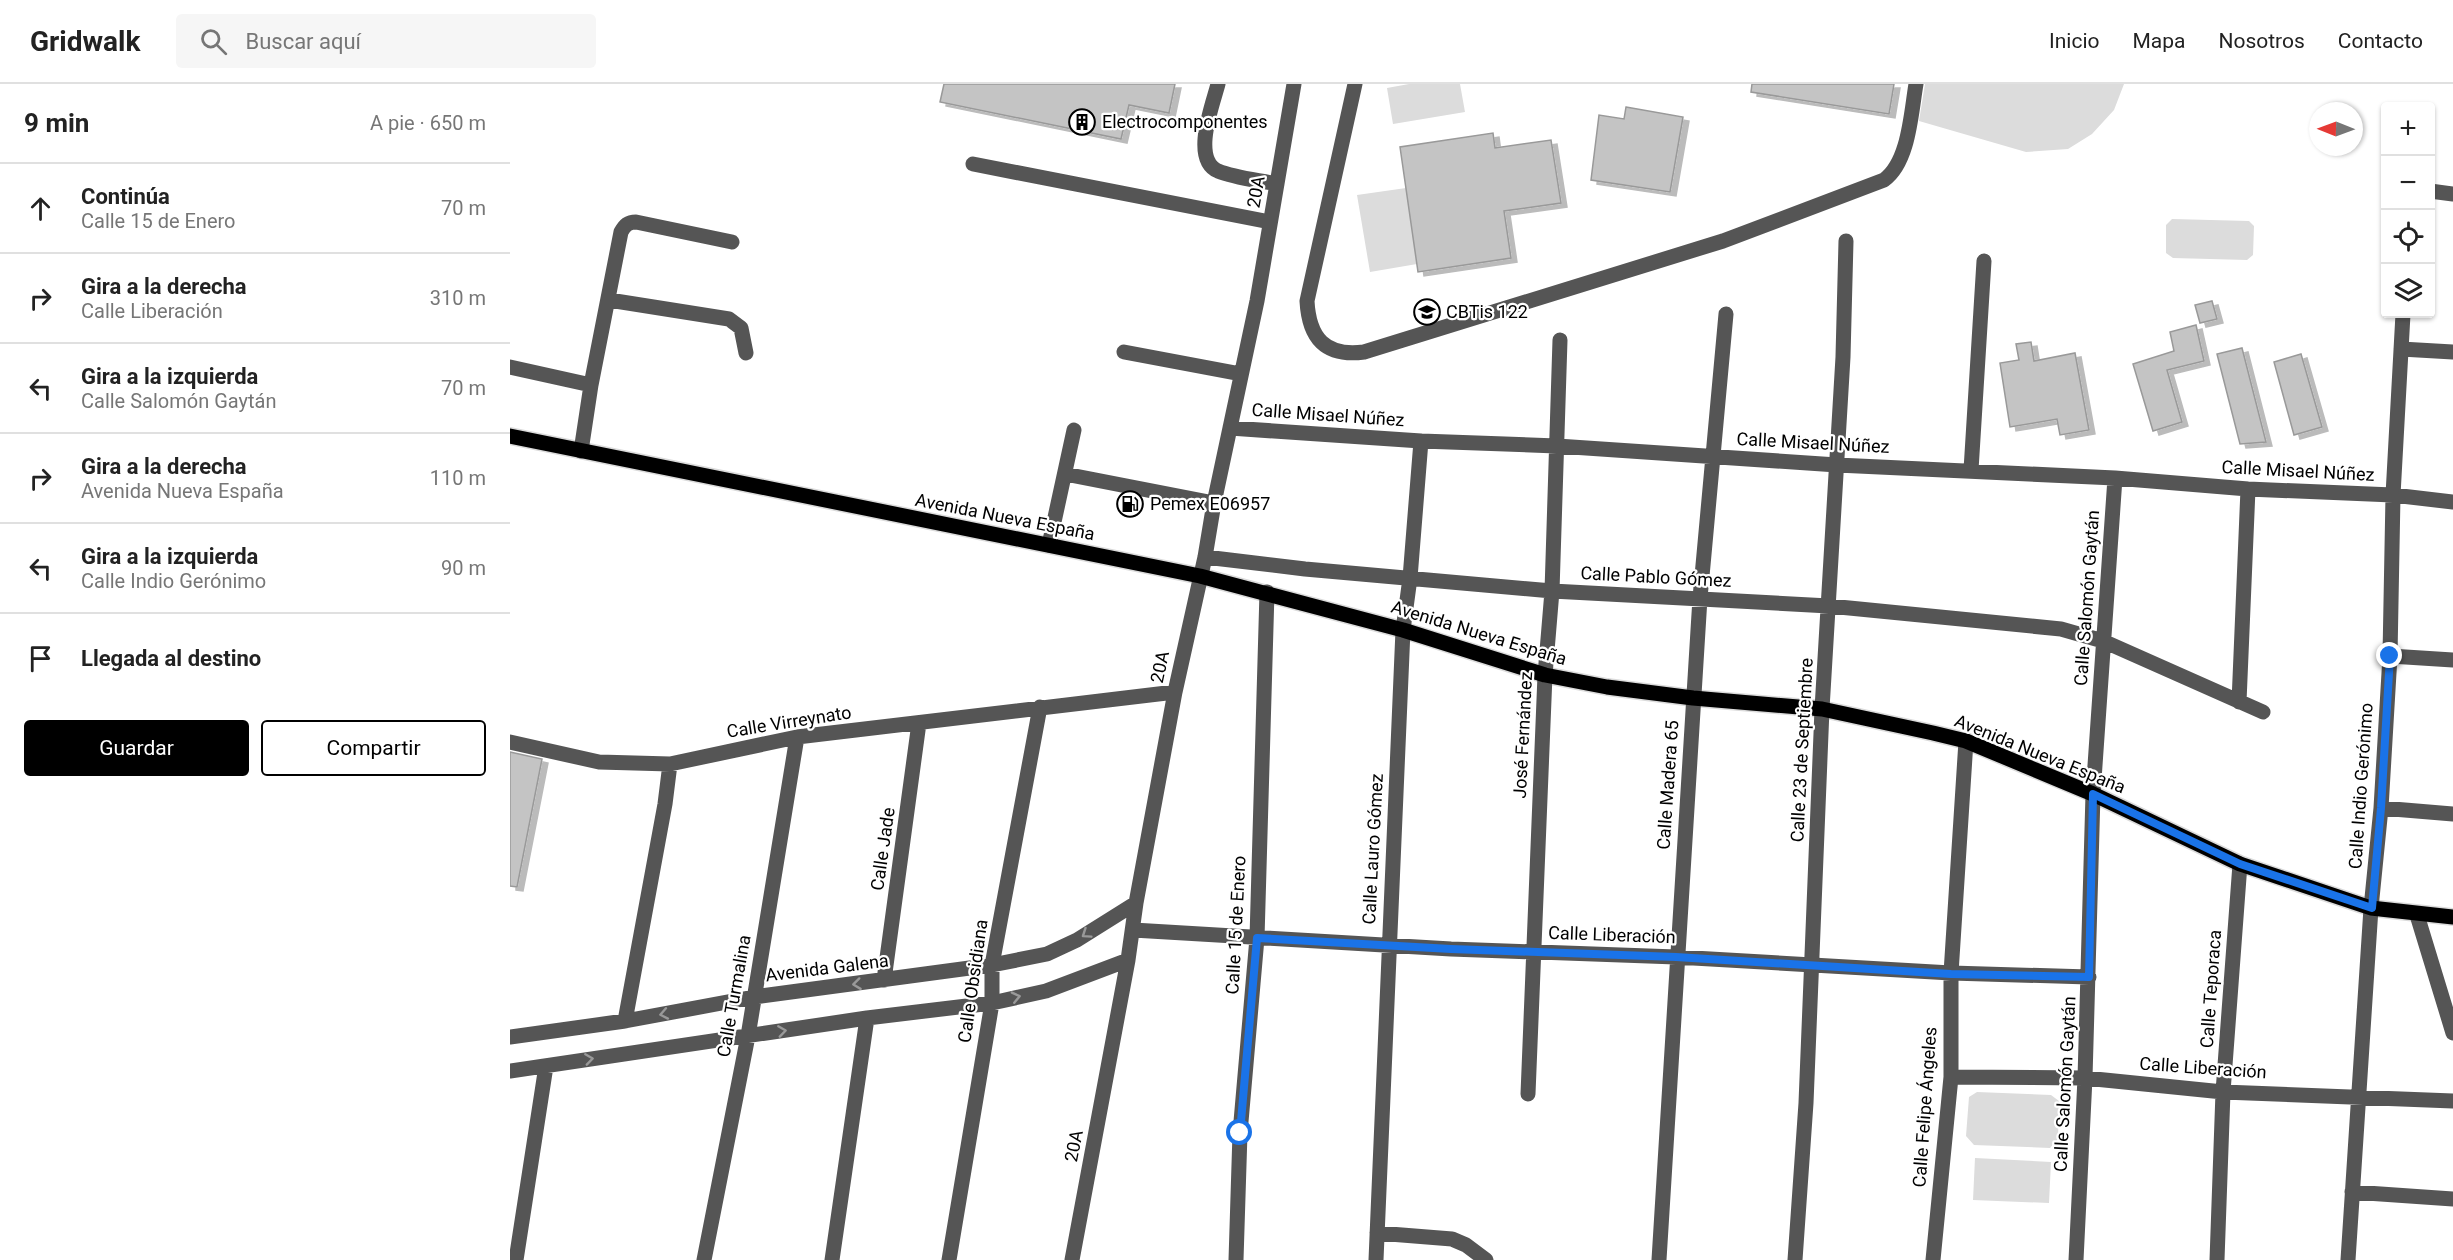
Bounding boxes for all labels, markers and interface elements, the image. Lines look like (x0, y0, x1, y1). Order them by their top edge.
search box (176, 14, 596, 68)
text: Gridwalk (30, 25, 140, 58)
icon: search (197, 25, 230, 58)
text: Buscar aquí (245, 29, 361, 54)
text: Inicio (2049, 29, 2099, 53)
text: Mapa (2132, 29, 2185, 53)
text: Nosotros (2218, 29, 2305, 53)
text: Contacto (2338, 29, 2423, 53)
north arrow (2309, 102, 2363, 156)
map controls (2381, 102, 2435, 318)
button: + (2381, 102, 2435, 156)
building icon: Electrocomponentes (1067, 107, 1097, 137)
text: 9 min (24, 108, 89, 138)
text: A pie · 650 m (370, 111, 486, 135)
place label: Electrocomponentes (1102, 111, 1268, 132)
button: − (2381, 156, 2435, 210)
street label: 20A (1242, 174, 1269, 209)
text: Continúa (81, 184, 170, 209)
icon: ahead (24, 192, 57, 225)
text: 70 m (441, 196, 486, 220)
text: Calle 15 de Enero (81, 209, 235, 233)
button: locate (2381, 210, 2435, 264)
button: layers (2381, 264, 2435, 318)
text: Gira a la derecha (81, 274, 247, 299)
icon: right (24, 282, 57, 315)
text: 310 m (430, 286, 486, 310)
school or university icon: CBTis 122 (1412, 297, 1442, 327)
text: Calle Liberación (81, 299, 223, 323)
place label: CBTis 122 (1446, 301, 1528, 322)
text: Gira a la izquierda (81, 364, 258, 389)
icon: left (24, 372, 57, 405)
text: 70 m (441, 376, 486, 400)
text: Calle Salomón Gaytán (81, 389, 276, 413)
street label: Calle Misael Núñez (1251, 399, 1405, 430)
street label: Calle Misael Núñez (1736, 428, 1890, 457)
text: Gira a la derecha (81, 454, 247, 479)
street label: Calle Misael Núñez (2221, 456, 2375, 485)
icon: right (24, 462, 57, 495)
text: 110 m (430, 466, 486, 490)
text: Avenida Nueva España (81, 479, 284, 503)
street label: Avenida Nueva España (914, 489, 1097, 544)
fuel station icon: Pemex E06957 (1115, 489, 1145, 519)
place label: Pemex E06957 (1150, 493, 1270, 514)
street label: Calle Salomón Gaytán (2070, 509, 2103, 686)
text: Gira a la izquierda (81, 544, 258, 569)
icon: left (24, 552, 57, 585)
text: 90 m (441, 556, 486, 580)
street label: Calle Pablo Gómez (1580, 562, 1732, 591)
text: Calle Indio Gerónimo (81, 569, 266, 593)
street label: Avenida Nueva España (1389, 596, 1569, 669)
icon: arrive (24, 642, 57, 675)
route end (2376, 642, 2402, 668)
text: Llegada al destino (81, 646, 261, 671)
street label: 20A (1146, 649, 1173, 685)
street label: Calle 23 de Septiembre (1786, 657, 1817, 843)
street label: José Fernández (1509, 671, 1536, 799)
street label: Calle Virreynato (725, 701, 853, 742)
street label: Calle Indio Gerónimo (2344, 702, 2377, 870)
street label: Avenida Nueva España (1952, 710, 2129, 797)
button: Guardar (24, 720, 249, 776)
button: Compartir (261, 720, 486, 776)
street label: Calle Madera 65 (1653, 720, 1683, 850)
street label: Calle Lauro Gómez (1358, 773, 1387, 925)
street label: Calle Jade (866, 806, 899, 892)
street label: Calle 15 de Enero (1221, 855, 1250, 995)
street label: Calle Obsidiana (953, 918, 992, 1044)
street label: Calle Liberación (1548, 922, 1676, 947)
one-way arrow (1082, 927, 1093, 938)
street label: Calle Teporaca (2196, 929, 2225, 1049)
street label: Calle Turmalina (712, 933, 755, 1059)
street label: Avenida Galena (764, 950, 890, 985)
one-way arrow (852, 977, 861, 989)
one-way arrow (1011, 992, 1021, 1005)
street label: Calle Salomón Gaytán (2049, 996, 2080, 1172)
one-way arrow (659, 1007, 669, 1020)
one-way arrow (776, 1025, 786, 1038)
street label: Calle Felipe Ángeles (1908, 1026, 1941, 1188)
street label: Calle Liberación (2139, 1053, 2267, 1082)
one-way arrow (584, 1054, 593, 1066)
route start (1226, 1119, 1252, 1145)
street label: 20A (1060, 1128, 1087, 1164)

